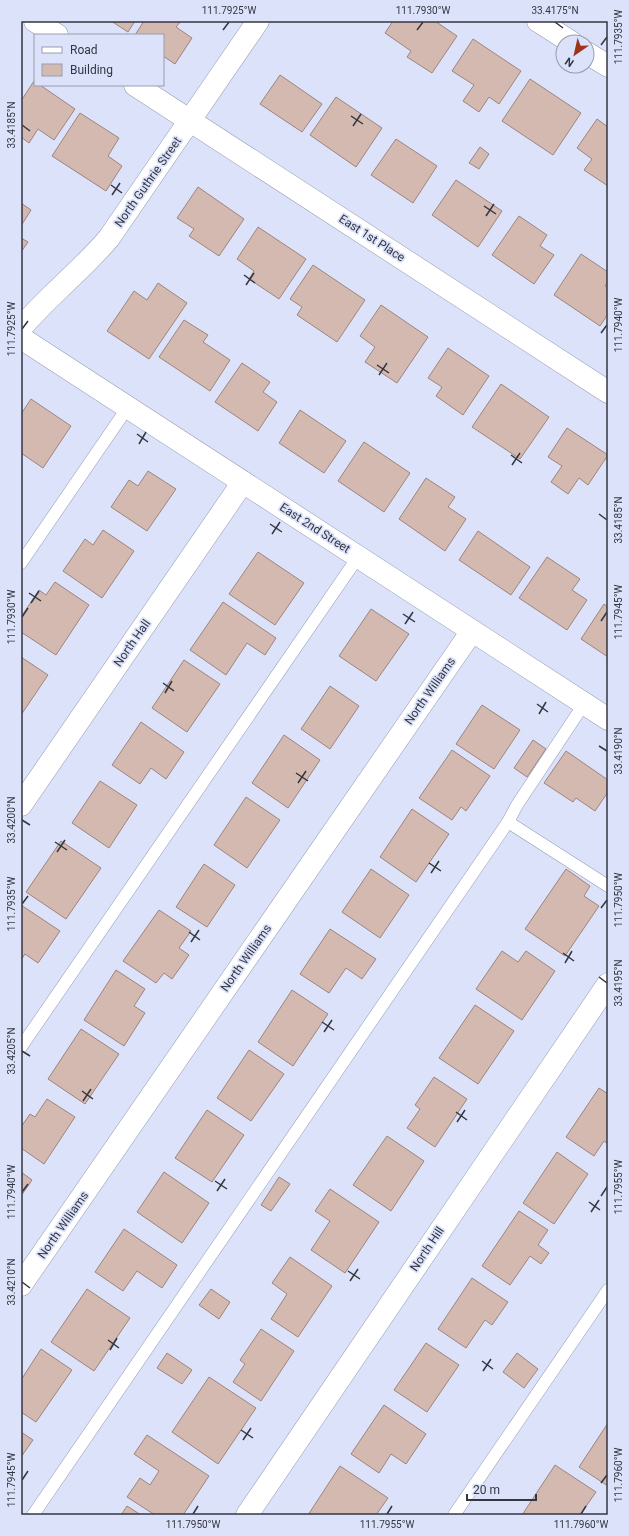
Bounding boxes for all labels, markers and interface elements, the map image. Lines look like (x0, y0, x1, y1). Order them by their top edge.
text: 111.7925°W (202, 5, 256, 16)
text: 111.7930°W (396, 5, 450, 16)
text: 33.4175°N (531, 5, 579, 16)
text: 111.7935°W (613, 10, 624, 64)
legend (34, 34, 164, 86)
north arrow (555, 34, 595, 74)
text: Road (70, 43, 98, 57)
text: N (563, 54, 577, 69)
text: Building (70, 63, 113, 77)
text: 33.4185°N (6, 101, 17, 149)
street label: North Guthrie Street (112, 134, 184, 230)
street label: East 1st Place (336, 211, 408, 265)
text: 111.7940°W (613, 298, 624, 352)
text: 111.7925°W (6, 302, 17, 356)
text: 33.4185°N (613, 496, 624, 544)
street label: East 2nd Street (277, 500, 353, 556)
text: 111.7945°W (613, 585, 624, 639)
text: 111.7930°W (6, 590, 17, 644)
street label: North Hall (111, 617, 153, 669)
street label: North Williams (402, 655, 458, 727)
text: 33.4190°N (613, 727, 624, 775)
text: 33.4200°N (6, 796, 17, 844)
text: 111.7950°W (613, 873, 624, 927)
text: 111.7935°W (6, 877, 17, 931)
street label: North Williams (218, 922, 274, 994)
text: 33.4195°N (613, 959, 624, 1007)
text: 33.4205°N (6, 1027, 17, 1075)
text: 111.7955°W (613, 1160, 624, 1214)
text: 111.7940°W (6, 1165, 17, 1219)
street label: North Williams (35, 1189, 91, 1261)
street label: North Hill (407, 1224, 447, 1274)
text: 33.4210°N (6, 1258, 17, 1306)
text: 111.7960°W (613, 1448, 624, 1502)
text: 111.7945°W (6, 1453, 17, 1507)
scale bar (467, 1476, 536, 1502)
text: 20 m (473, 1483, 500, 1497)
text: 111.7950°W (166, 1519, 220, 1530)
text: 111.7955°W (360, 1519, 414, 1530)
text: 111.7960°W (554, 1519, 608, 1530)

